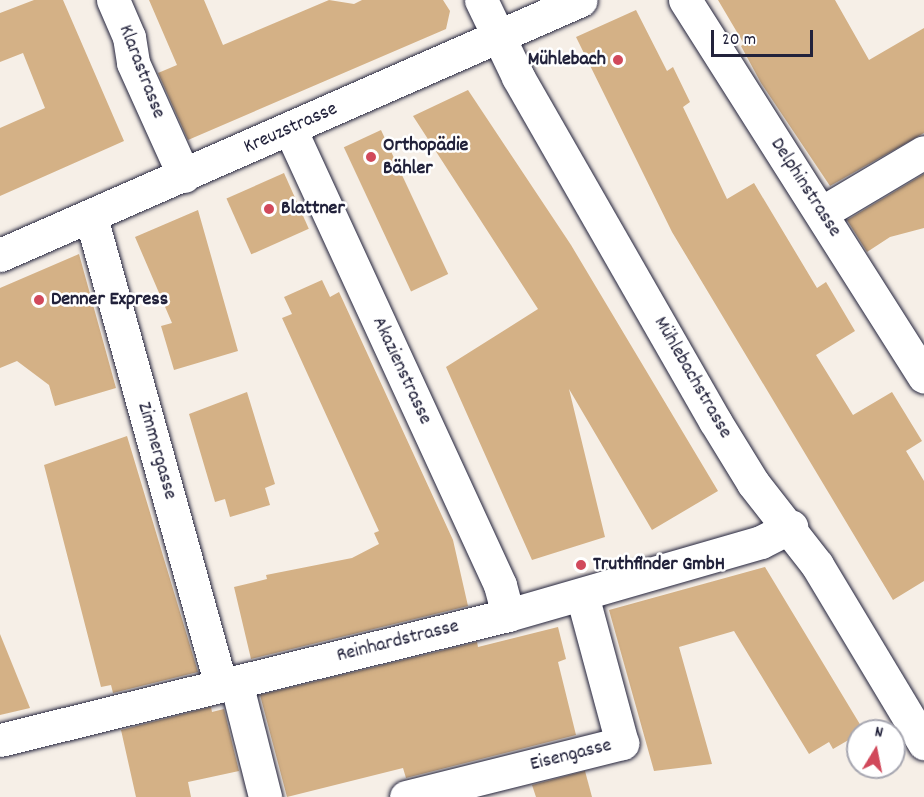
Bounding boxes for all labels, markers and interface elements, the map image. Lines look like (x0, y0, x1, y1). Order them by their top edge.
scale bar (714, 18, 816, 56)
street label: Klarastrasse (112, 22, 170, 122)
text: 20 m (722, 28, 756, 53)
place label: Mühlebach (528, 48, 606, 72)
marker: Mühlebach (611, 53, 625, 67)
street label: Kreuzstrasse (240, 98, 342, 160)
place label: Orthopädie Bähler (383, 134, 468, 181)
street label: Delphinstrasse (764, 134, 846, 242)
marker: Orthopädie Bähler (364, 150, 378, 164)
place label: Blattner (281, 197, 345, 221)
marker: Blattner (262, 202, 276, 216)
place label: Denner Express (51, 288, 168, 312)
marker: Denner Express (32, 293, 46, 307)
street label: Akazienstrasse (366, 313, 436, 429)
street label: Mühlebachstrasse (647, 313, 737, 443)
street label: Zimmergasse (131, 400, 181, 502)
place label: Truthfinder GmbH (593, 553, 725, 577)
marker: Truthfinder GmbH (574, 558, 588, 572)
street label: Reinhardstrasse (334, 615, 462, 669)
north arrow (846, 719, 906, 779)
text: N (873, 721, 885, 745)
street label: Eisengasse (528, 734, 614, 778)

